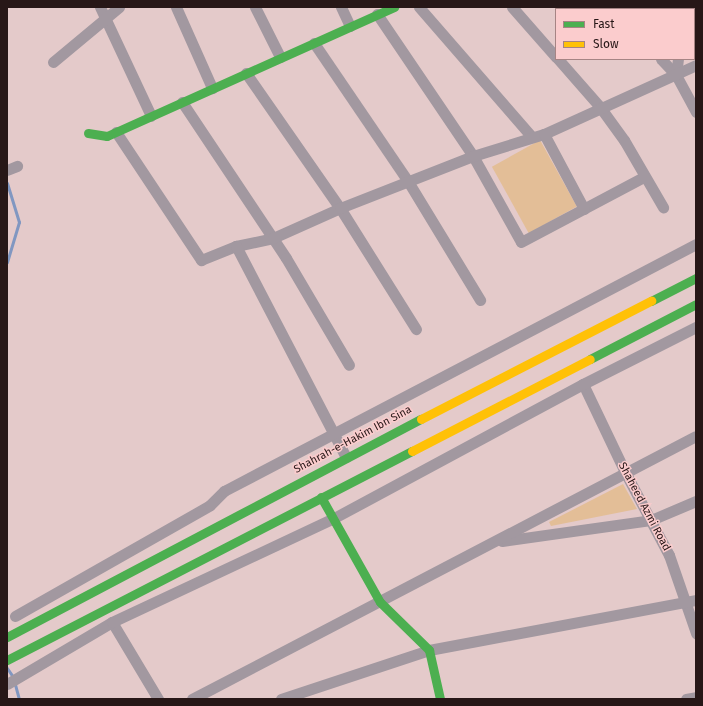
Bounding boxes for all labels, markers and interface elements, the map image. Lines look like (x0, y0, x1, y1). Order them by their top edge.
legend (555, 8, 695, 60)
text: Fast (593, 17, 615, 31)
text: Slow (593, 37, 619, 51)
street label: Shahrah-e-Hakim Ibn Sina (292, 403, 414, 477)
street label: Shaheed Azmi Road (615, 461, 673, 553)

